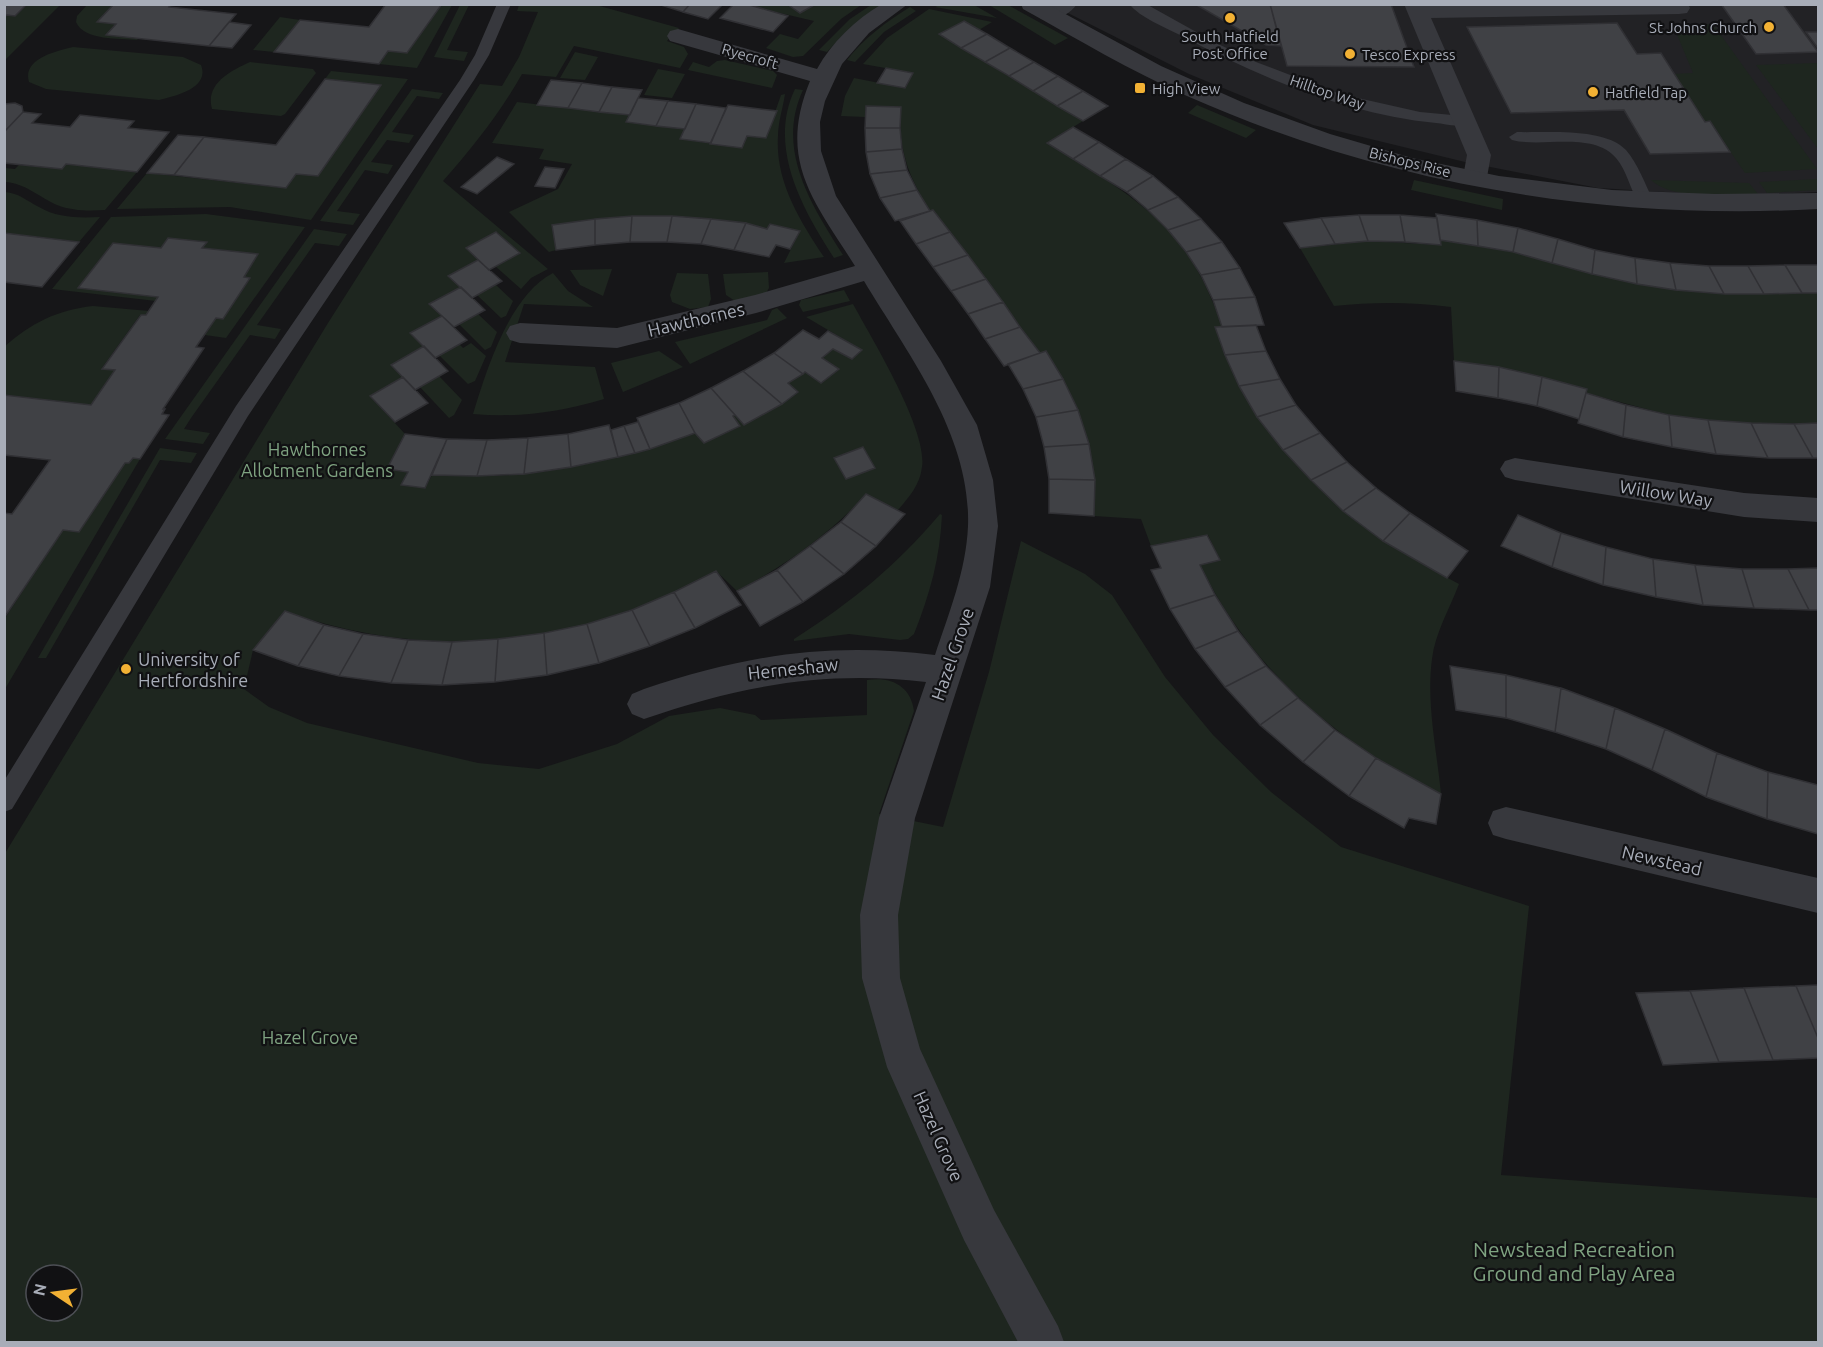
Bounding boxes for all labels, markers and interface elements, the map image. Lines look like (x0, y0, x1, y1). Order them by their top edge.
marker: South Hatfield Post Office (1223, 11, 1237, 25)
place label: St Johns Church (1649, 19, 1757, 36)
marker: St Johns Church (1762, 20, 1776, 34)
place label: South Hatfield Post Office (1181, 28, 1279, 62)
street label: Ryecroft (720, 40, 780, 72)
place label: Tesco Express (1362, 46, 1455, 63)
marker: Tesco Express (1343, 47, 1357, 61)
street label: Hilltop Way (1288, 71, 1366, 113)
place label: High View (1152, 80, 1221, 97)
marker: High View (1133, 81, 1147, 95)
place label: Hatfield Tap (1605, 84, 1687, 101)
marker: Hatfield Tap (1586, 85, 1600, 99)
street label: Bishops Rise (1367, 144, 1453, 180)
street label: Hawthornes (646, 298, 746, 340)
park label: Hawthornes Allotment Gardens (241, 439, 393, 480)
street label: Willow Way (1618, 476, 1714, 510)
street label: Hazel Grove (927, 605, 977, 703)
place label: University of Hertfordshire (138, 649, 248, 690)
street label: Herneshaw (747, 653, 839, 683)
marker: University of Hertfordshire (119, 662, 133, 676)
street label: Newstead (1620, 841, 1704, 879)
park label: Hazel Grove (262, 1027, 358, 1047)
street label: Hazel Grove (910, 1088, 968, 1184)
park label: Newstead Recreation Ground and Play Area (1473, 1237, 1675, 1285)
north arrow (24, 1263, 84, 1323)
text: N (29, 1282, 49, 1297)

